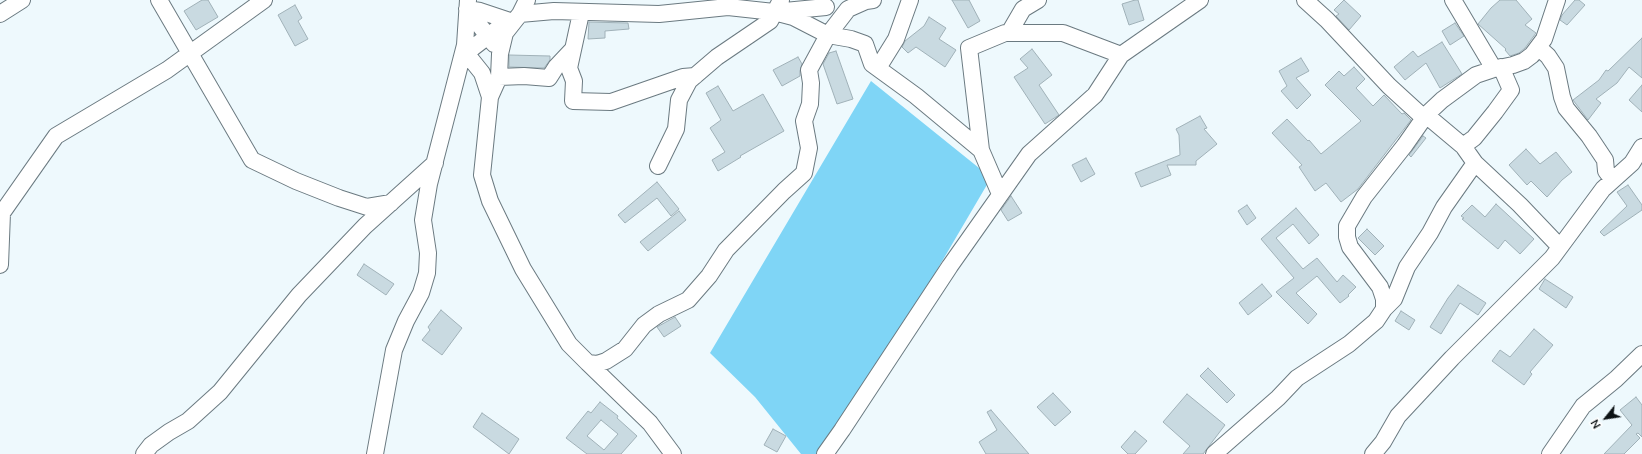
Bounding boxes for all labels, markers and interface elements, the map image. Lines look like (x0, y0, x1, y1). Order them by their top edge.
north arrow (1586, 398, 1626, 438)
text: N (1587, 417, 1604, 431)

